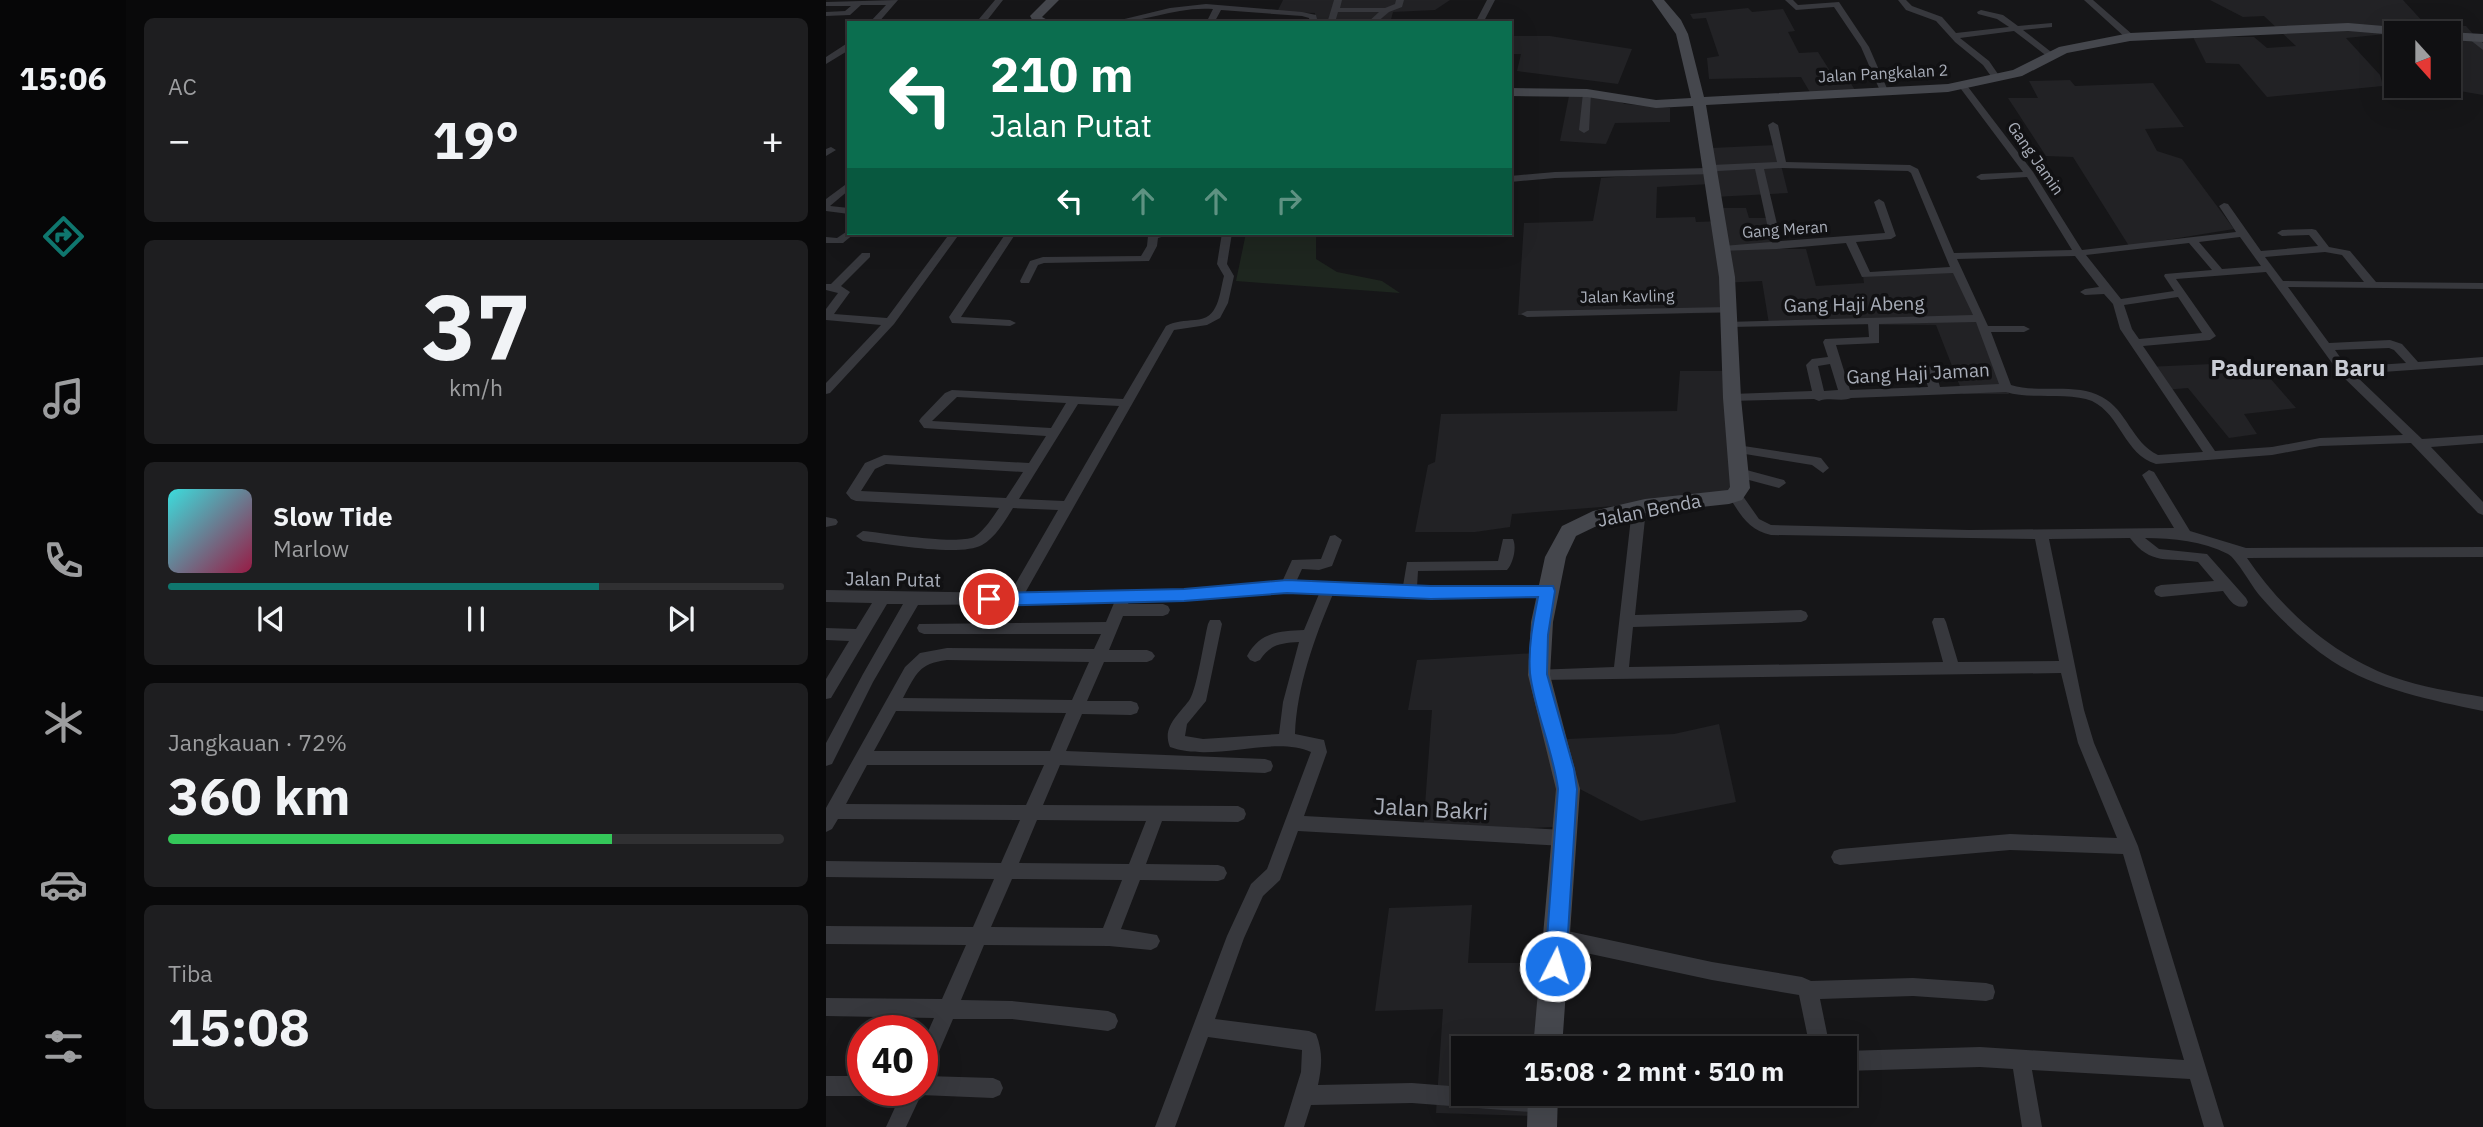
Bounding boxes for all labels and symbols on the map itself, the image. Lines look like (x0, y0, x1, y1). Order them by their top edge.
north arrow (2384, 21, 2460, 98)
street label: Jalan Pangkalan 2 (1817, 60, 1949, 86)
street label: Gang Jamin (2004, 118, 2068, 198)
street label: Gang Meran (1741, 216, 1829, 242)
street label: Jalan Kavling (1580, 285, 1675, 307)
street label: Gang Haji Abeng (1783, 291, 1925, 317)
district label: Padurenan Baru (2211, 352, 2385, 382)
street label: Gang Haji Jaman (1846, 357, 1990, 389)
street label: Jalan Benda (1595, 488, 1703, 532)
street label: Jalan Putat (845, 566, 941, 592)
pin (959, 569, 1019, 629)
street label: Jalan Bakri (1373, 790, 1489, 826)
position arrow (1518, 929, 1592, 1003)
speed limit sign: 40 (847, 1015, 938, 1106)

